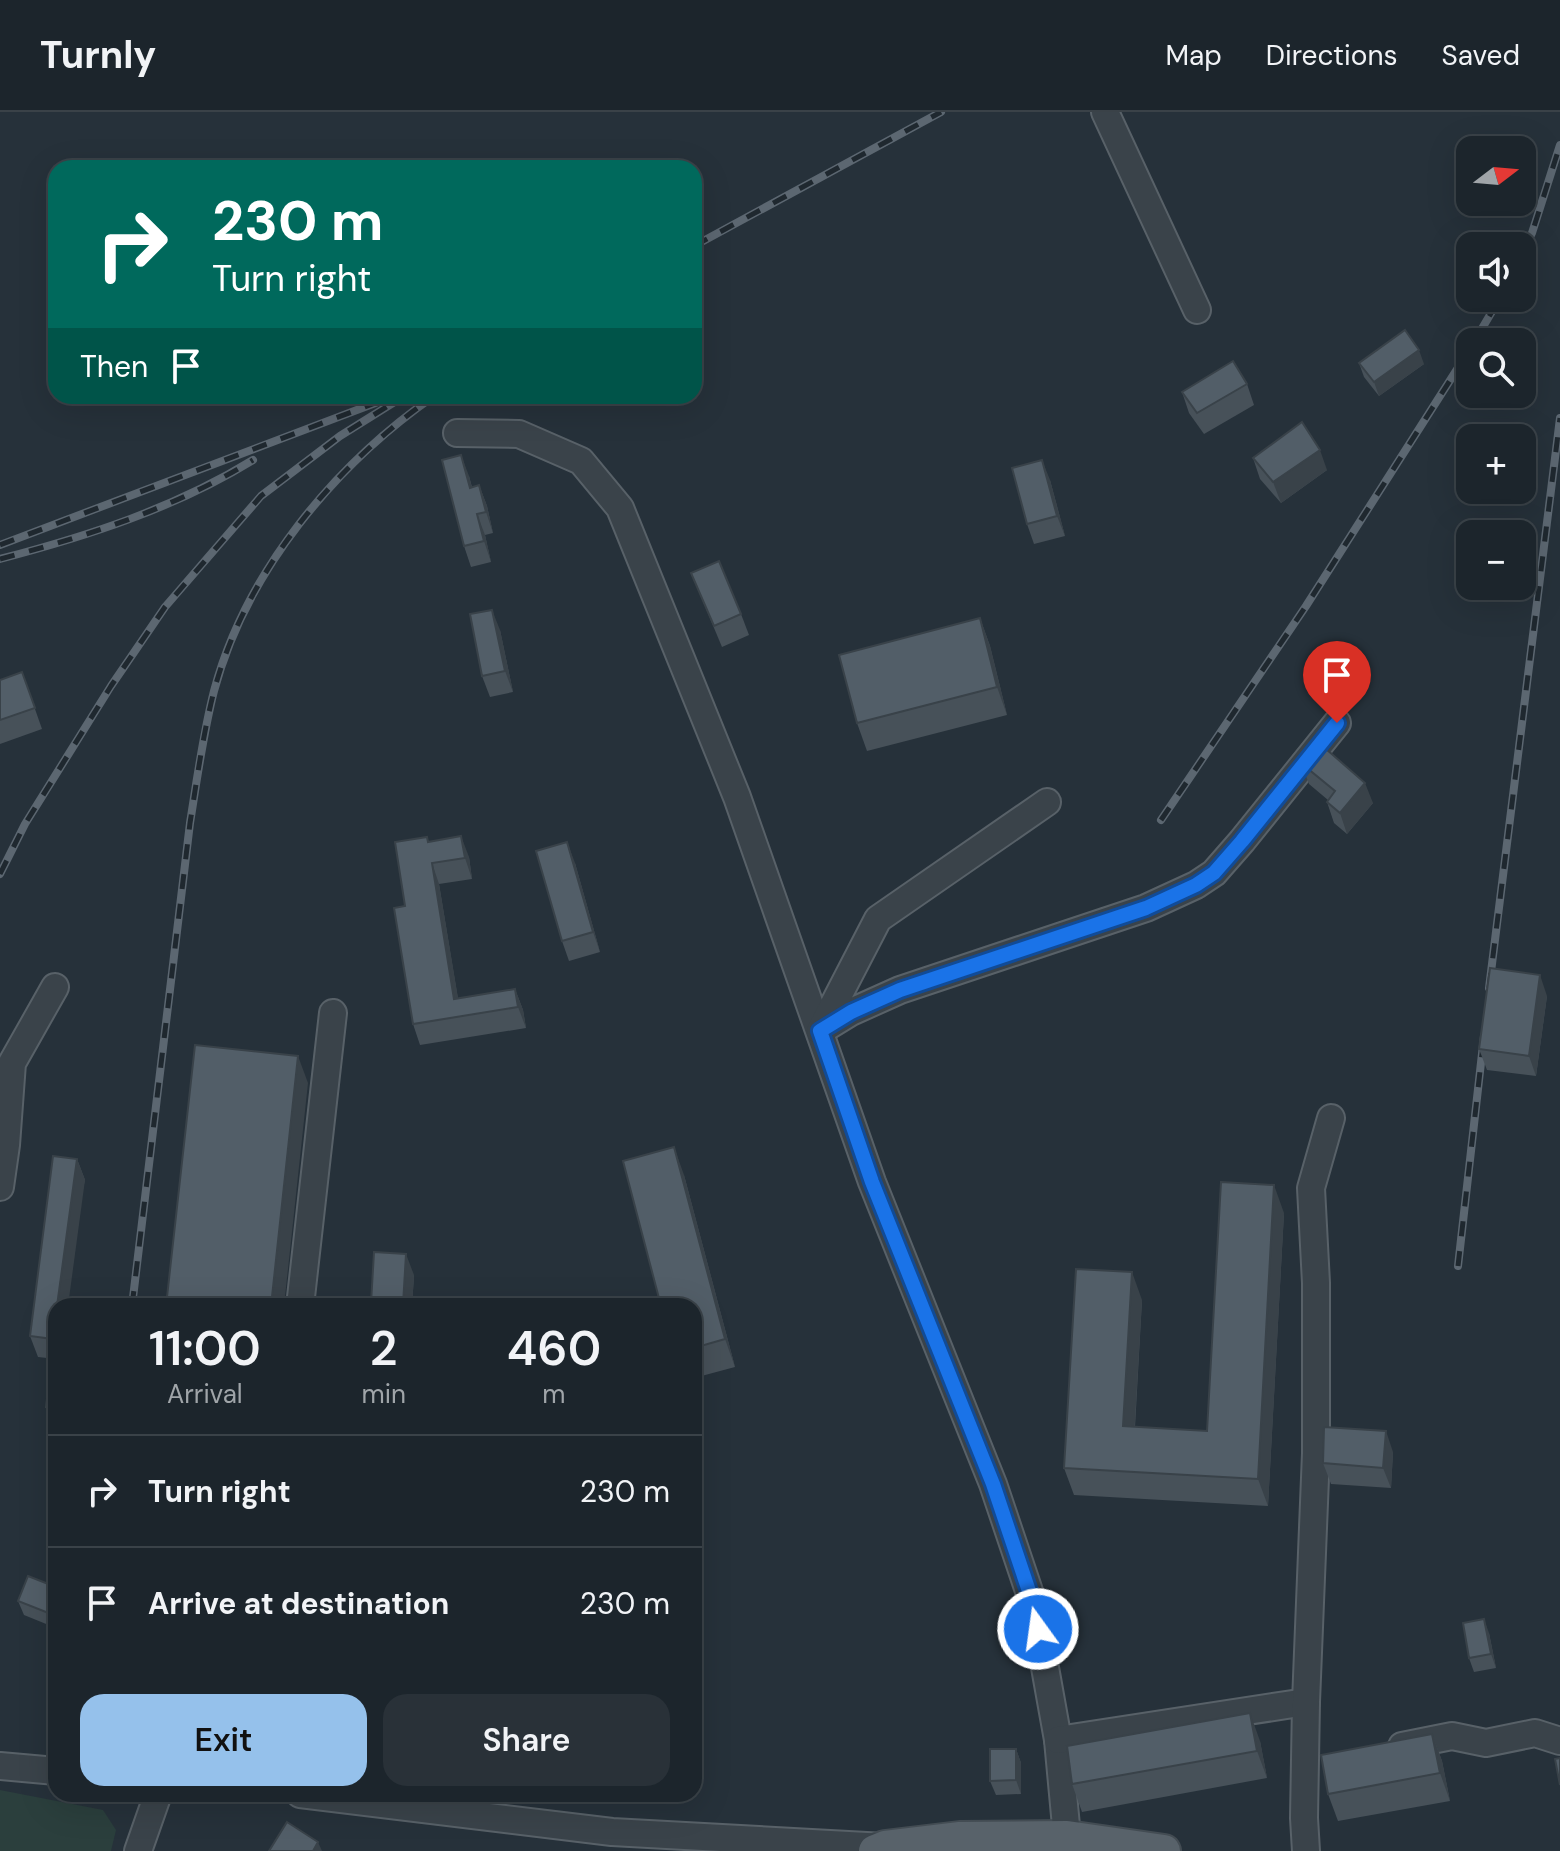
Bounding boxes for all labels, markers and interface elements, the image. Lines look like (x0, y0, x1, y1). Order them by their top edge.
text: Turnly (40, 30, 156, 80)
text: Map (1165, 37, 1222, 74)
text: Directions (1266, 37, 1398, 74)
text: Saved (1442, 37, 1520, 74)
north arrow (1456, 136, 1536, 216)
map controls (1456, 136, 1536, 600)
text: 230 m (212, 184, 383, 257)
icon: right (80, 192, 184, 296)
button: sound (1456, 232, 1536, 312)
text: Turn right (212, 255, 371, 302)
button: search (1456, 328, 1536, 408)
icon: arrive (164, 344, 208, 388)
text: Then (80, 347, 148, 386)
button: + (1456, 424, 1536, 504)
button: − (1456, 520, 1536, 600)
pin (1303, 641, 1371, 723)
icon: arrive (1315, 653, 1359, 697)
text: 11:00 (149, 1317, 261, 1380)
text: 2 (370, 1317, 398, 1380)
text: 460 (507, 1317, 601, 1380)
text: Arrival (167, 1377, 243, 1411)
text: min (362, 1377, 406, 1411)
text: m (542, 1377, 566, 1411)
icon: right (80, 1469, 124, 1513)
text: Turn right (148, 1472, 291, 1511)
text: 230 m (580, 1472, 670, 1511)
icon: arrive (80, 1581, 124, 1625)
text: Arrive at destination (148, 1584, 449, 1623)
text: 230 m (580, 1584, 670, 1623)
position arrow (996, 1587, 1080, 1671)
button: Exit (80, 1694, 367, 1786)
button: Share (383, 1694, 670, 1786)

